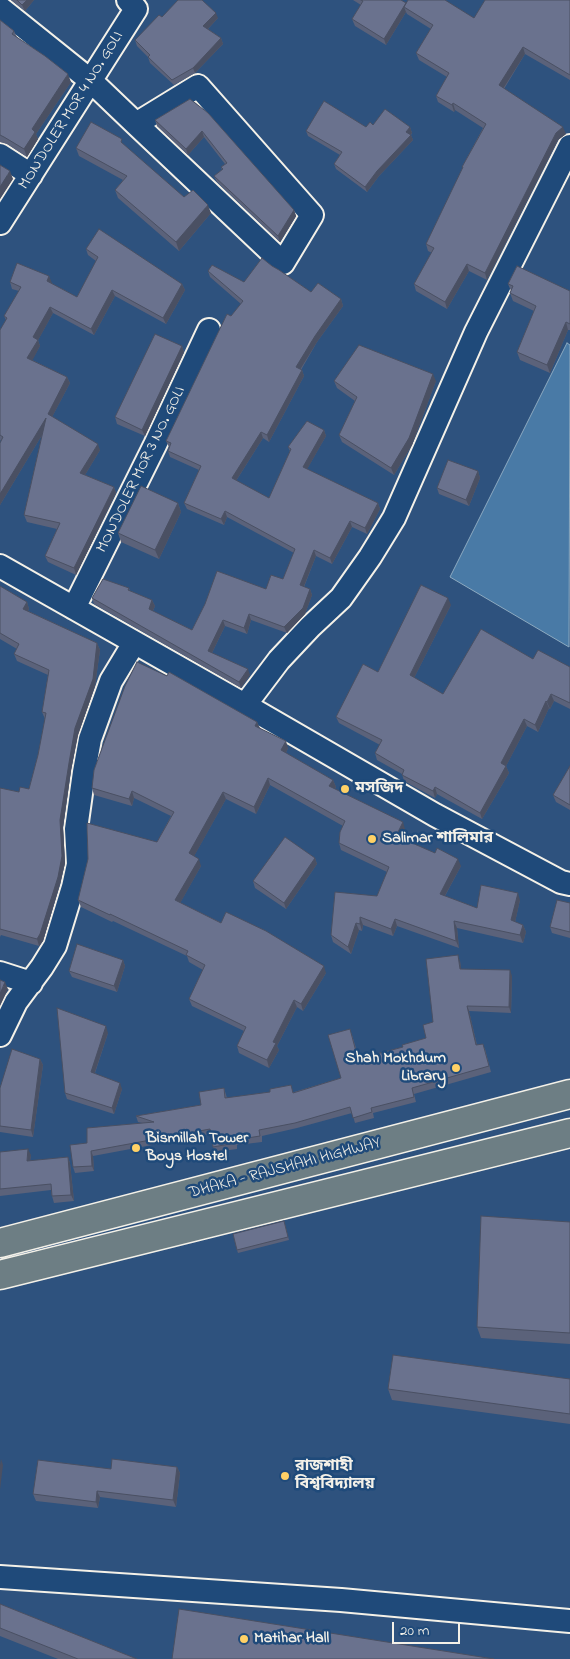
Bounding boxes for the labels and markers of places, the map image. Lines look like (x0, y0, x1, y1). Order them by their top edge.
place label: মসজিদ (355, 779, 403, 799)
marker: মসজিদ (339, 783, 351, 795)
place label: Salimar শালিমার (382, 829, 493, 849)
marker: Salimar শালিমার (366, 833, 378, 845)
place label: Shah Mokhdum Library (345, 1049, 446, 1087)
marker: Shah Mokhdum Library (450, 1062, 462, 1074)
place label: Bismillah Tower Boys Hostel (146, 1129, 248, 1167)
marker: Bismillah Tower Boys Hostel (130, 1142, 142, 1154)
place label: রাজশাহী বিশ্ববিদ্যালয় (295, 1457, 375, 1495)
marker: রাজশাহী বিশ্ববিদ্যালয় (279, 1470, 291, 1482)
place label: Matihar Hall (254, 1629, 329, 1649)
marker: Matihar Hall (238, 1633, 250, 1645)

